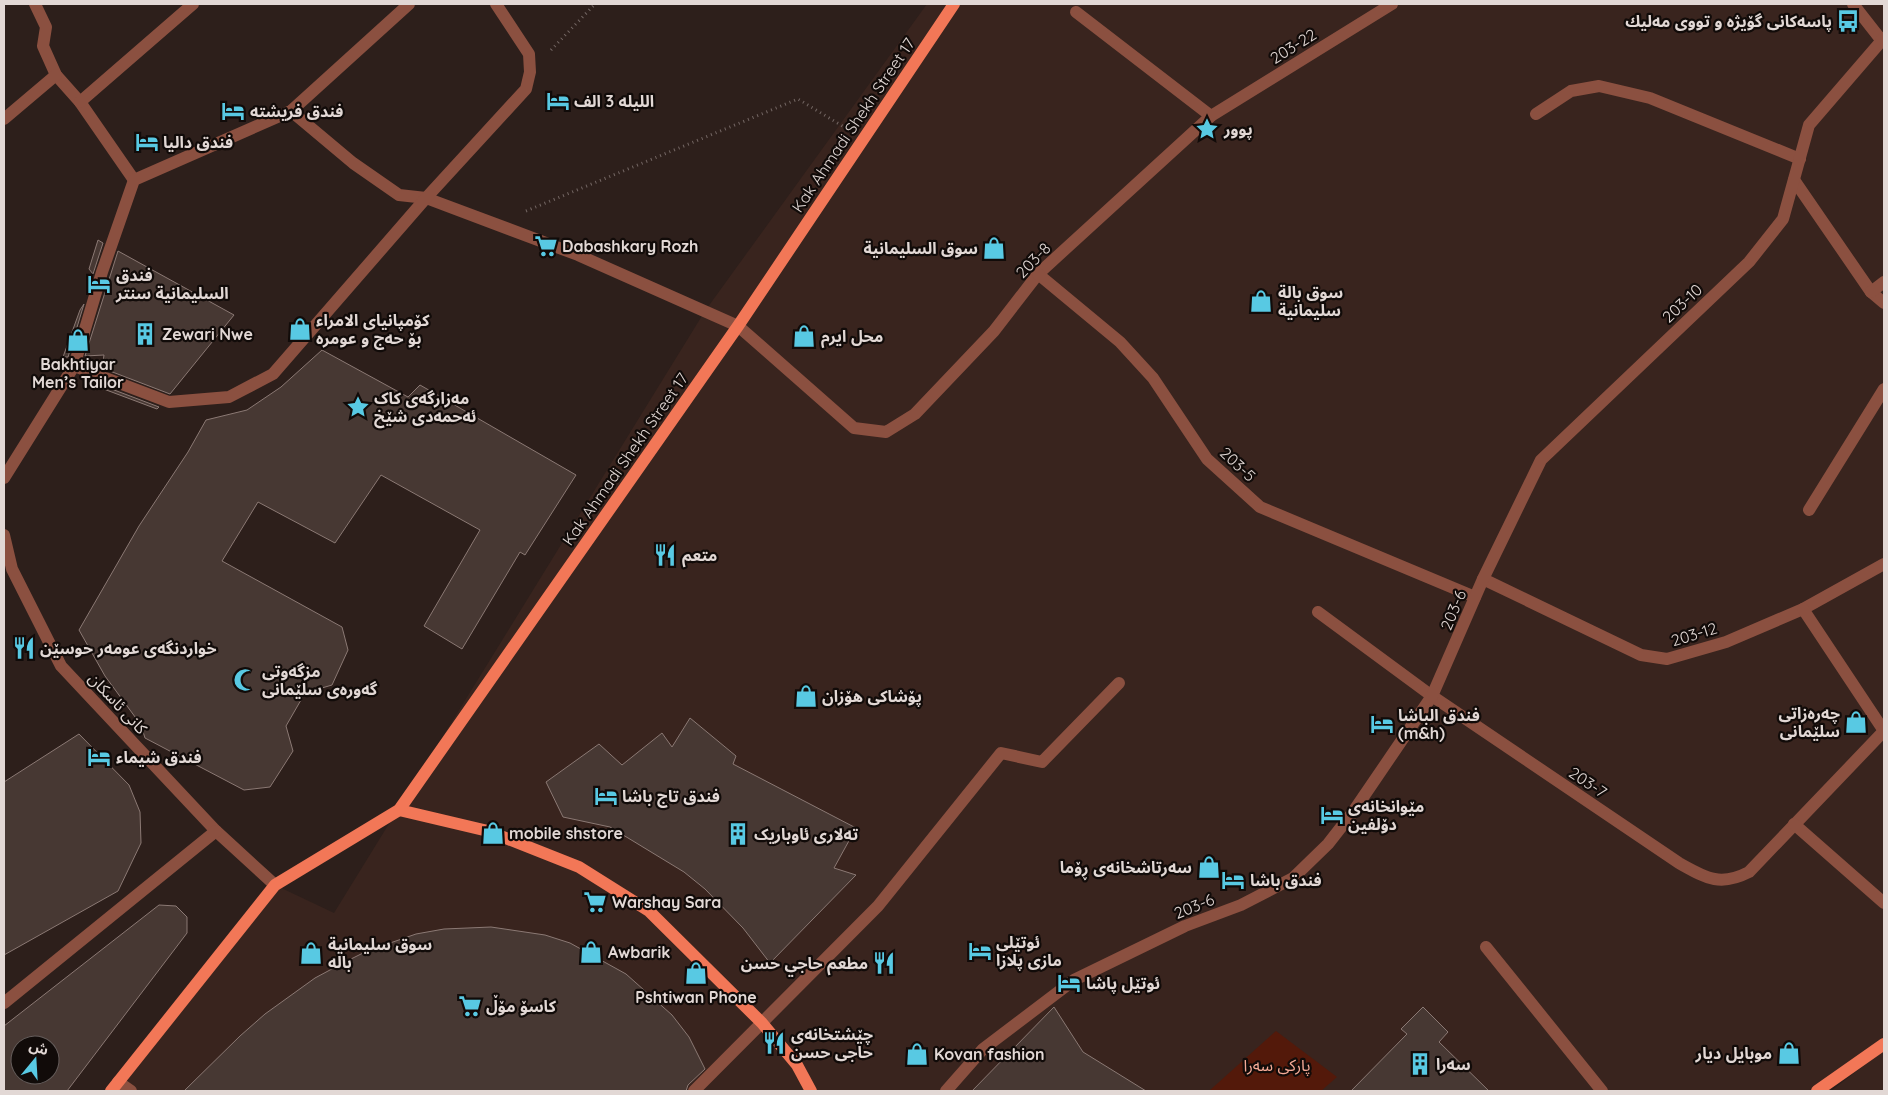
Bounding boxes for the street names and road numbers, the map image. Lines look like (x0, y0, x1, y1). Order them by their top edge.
street label: 203-22 (1266, 24, 1320, 68)
street label: Kak Ahmadi Shekh Street 17 (787, 34, 919, 216)
street label: 203-8 (1011, 238, 1055, 282)
street label: 203-10 (1658, 279, 1706, 327)
street label: Kak Ahmadi Shekh Street 17 (558, 369, 692, 549)
street label: 203-5 (1216, 442, 1260, 486)
street label: 203-6 (1436, 587, 1470, 633)
street label: 203-12 (1669, 618, 1720, 650)
street label: کانی ئاسکان (84, 668, 152, 738)
street label: 203-7 (1565, 762, 1611, 802)
street label: 203-6 (1171, 889, 1217, 923)

